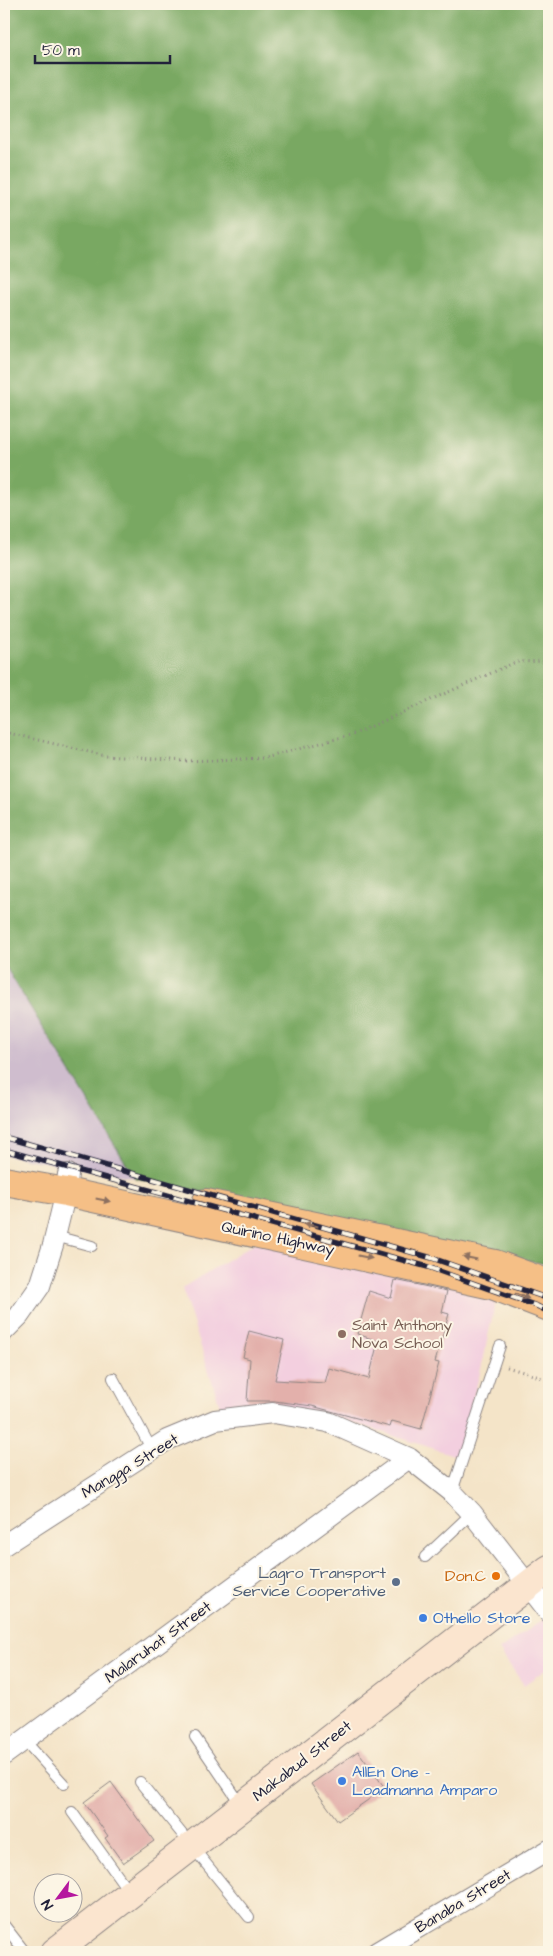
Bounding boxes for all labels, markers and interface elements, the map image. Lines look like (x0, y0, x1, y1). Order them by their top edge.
scale bar (35, 32, 170, 64)
text: 50 m (42, 40, 80, 61)
one-way arrow (96, 1196, 111, 1204)
street label: Quirino Highway (219, 1215, 337, 1262)
one-way arrow (303, 1221, 318, 1229)
one-way arrow (357, 1253, 372, 1261)
one-way arrow (461, 1254, 477, 1262)
one-way arrow (515, 1293, 529, 1301)
place label: Saint Anthony Nova School (352, 1314, 452, 1354)
marker: Saint Anthony Nova School (336, 1328, 348, 1340)
street label: Mangga Street (77, 1428, 184, 1505)
place label: Lagro Transport Service Cooperative (233, 1562, 387, 1602)
place label: Don.C (445, 1565, 486, 1587)
marker: Don.C (490, 1570, 502, 1582)
marker: Lagro Transport Service Cooperative (390, 1576, 402, 1588)
street label: Malaruhat Street (100, 1595, 216, 1688)
place label: Othello Store (433, 1607, 531, 1629)
marker: Othello Store (417, 1612, 429, 1624)
street label: Makabud Street (248, 1715, 357, 1807)
place label: AllEn One - Loadmanna Amparo (352, 1761, 497, 1801)
marker: AllEn One - Loadmanna Amparo (336, 1775, 348, 1787)
street label: Banaba Street (411, 1863, 516, 1938)
north arrow (32, 1874, 82, 1924)
text: N (37, 1895, 59, 1913)

